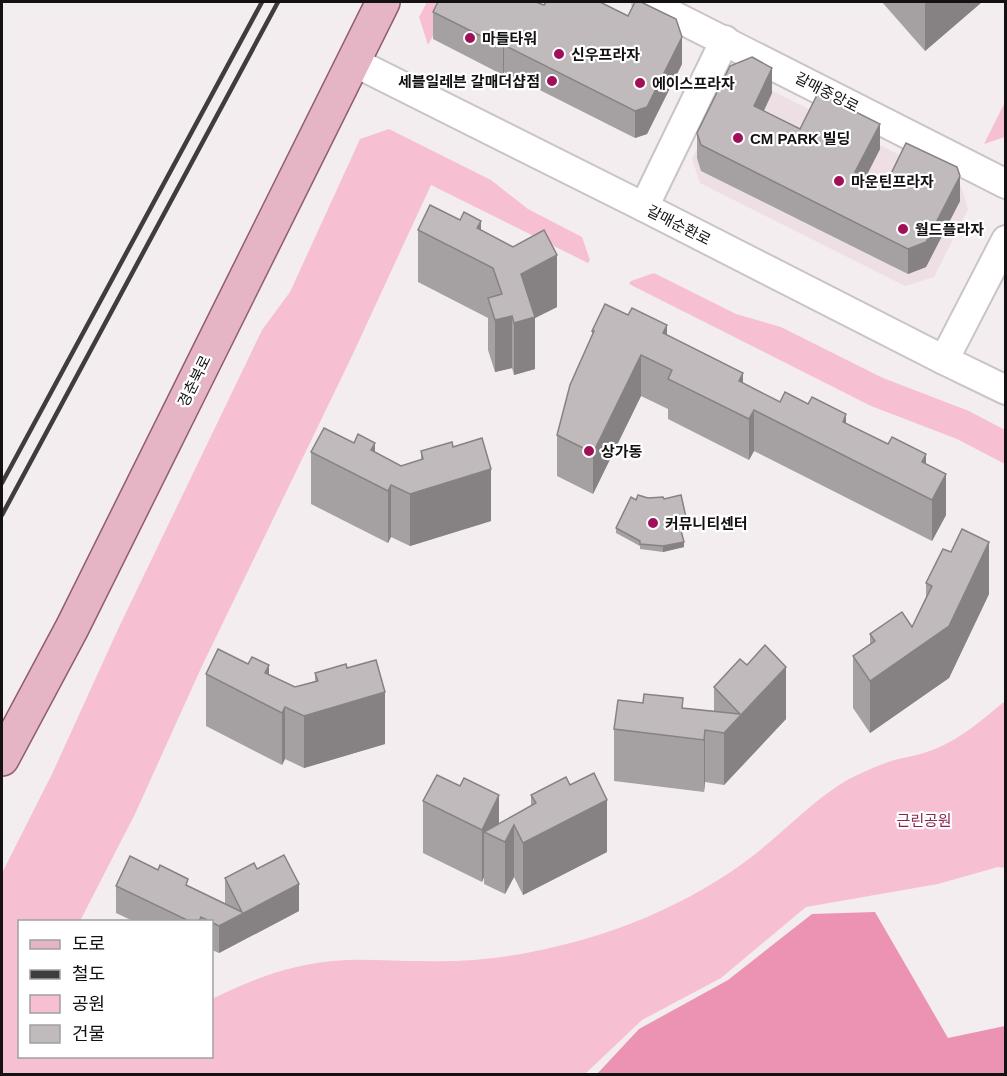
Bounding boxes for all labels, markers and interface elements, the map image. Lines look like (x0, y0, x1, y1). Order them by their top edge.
place label: 마들타워 (482, 30, 537, 47)
marker: 마들타워 (463, 31, 477, 45)
place label: 신우프라자 (571, 46, 640, 63)
marker: 신우프라자 (552, 47, 566, 61)
street label: 갈매중앙로 (792, 69, 862, 115)
place label: 세블일레븐 갈매더샵점 (398, 73, 540, 90)
marker: 세블일레븐 갈매더샵점 (545, 74, 559, 88)
place label: 에이스프라자 (652, 75, 735, 92)
marker: 에이스프라자 (633, 76, 647, 90)
place label: CM PARK 빌딩 (750, 130, 851, 147)
marker: CM PARK 빌딩 (731, 131, 745, 145)
place label: 마운틴프라자 (851, 173, 934, 190)
marker: 마운틴프라자 (832, 174, 846, 188)
street label: 갈매순환로 (644, 202, 714, 248)
place label: 월드플라자 (915, 221, 984, 238)
marker: 월드플라자 (896, 222, 910, 236)
street label: 경춘북로 (174, 352, 214, 410)
place label: 상가동 (601, 443, 643, 460)
marker: 상가동 (582, 444, 596, 458)
place label: 커뮤니티센터 (665, 515, 748, 532)
marker: 커뮤니티센터 (646, 516, 660, 530)
park label: 근린공원 (896, 812, 952, 829)
legend (18, 920, 213, 1058)
text: 도로 (72, 934, 105, 954)
text: 철도 (72, 964, 105, 984)
text: 공원 (72, 994, 105, 1014)
text: 건물 (72, 1024, 105, 1044)

